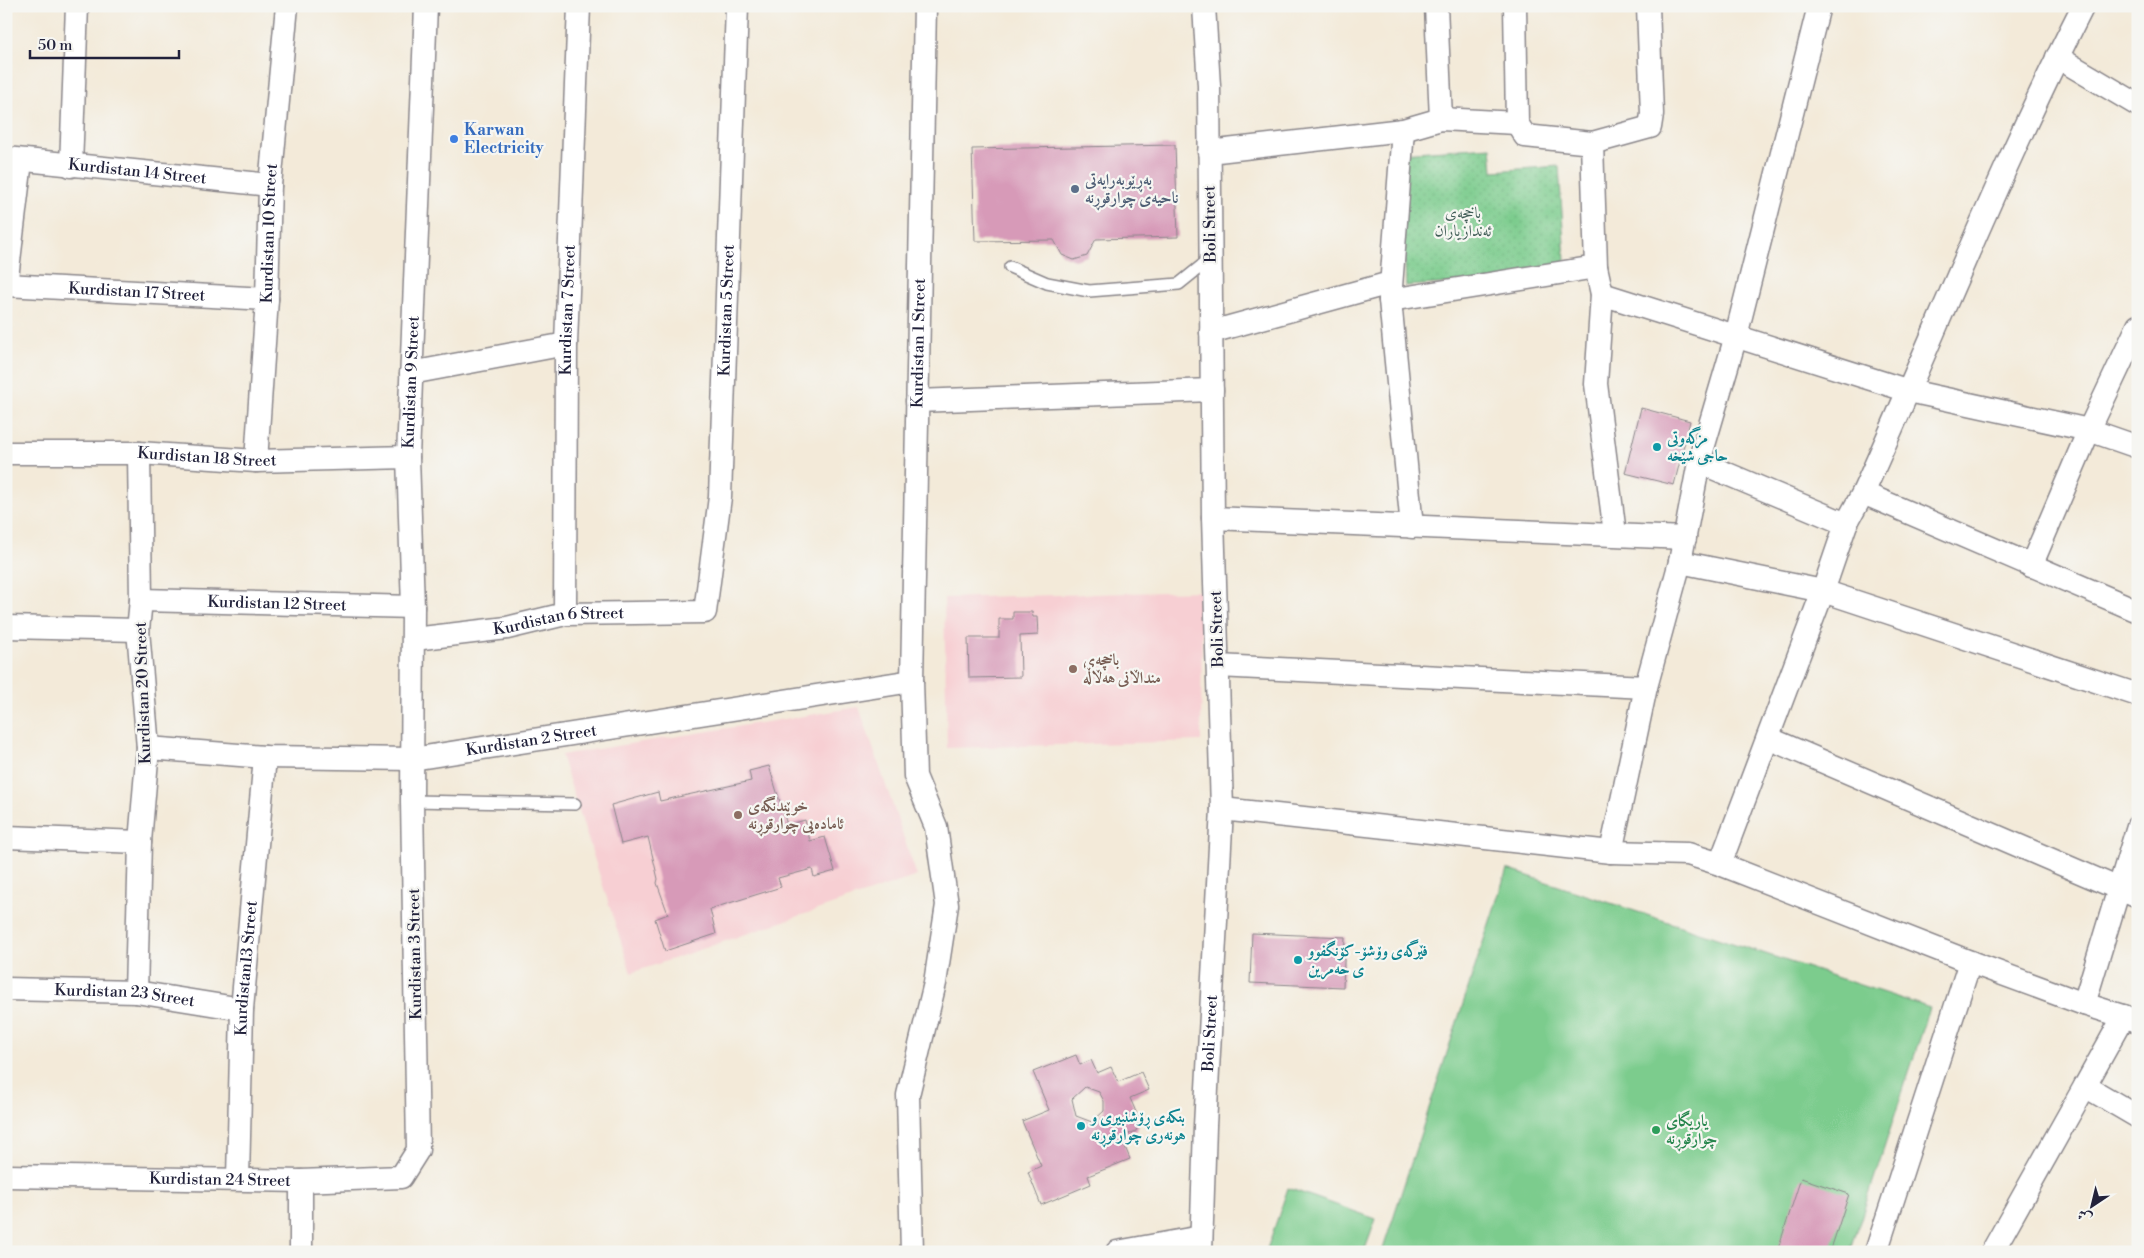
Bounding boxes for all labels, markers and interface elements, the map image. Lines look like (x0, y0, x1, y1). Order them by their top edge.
scale bar (30, 28, 179, 60)
text: 50 m (38, 36, 72, 55)
place label: Karwan Electricity (464, 120, 545, 158)
marker: Karwan Electricity (448, 133, 460, 145)
street label: Kurdistan 14 Street (67, 154, 208, 188)
street label: Kurdistan 10 Street (257, 162, 282, 304)
place label: بەڕێوبەرایەتی ناحیەی چوارقوڕنە (1084, 170, 1179, 211)
marker: بەڕێوبەرایەتی ناحیەی چوارقوڕنە (1069, 183, 1081, 195)
street label: Boli Street (1199, 185, 1221, 264)
park label: باخچەی ئەندازیاران (1434, 203, 1492, 241)
street label: Kurdistan 7 Street (556, 244, 580, 376)
street label: Kurdistan 5 Street (714, 244, 739, 377)
street label: Kurdistan 17 Street (68, 278, 206, 306)
street label: Kurdistan 1 Street (907, 278, 930, 408)
street label: Kurdistan 9 Street (398, 315, 424, 449)
place label: مزگەوتی حاجی شێخە (1666, 426, 1728, 466)
marker: مزگەوتی حاجی شێخە (1651, 441, 1663, 453)
street label: Kurdistan 18 Street (137, 443, 277, 471)
street label: Boli Street (1206, 590, 1228, 669)
street label: Kurdistan 12 Street (207, 592, 347, 615)
street label: Kurdistan 6 Street (492, 603, 625, 640)
street label: Kurdistan 20 Street (131, 621, 155, 765)
place label: باخچەی منداڵانی هەڵاڵە (1083, 650, 1161, 688)
marker: باخچەی منداڵانی هەڵاڵە (1067, 663, 1079, 675)
street label: Kurdistan 2 Street (464, 720, 598, 760)
place label: خوێندنگەی ئامادەیی چوارقوڕنە (748, 795, 845, 837)
marker: خوێندنگەی ئامادەیی چوارقوڕنە (732, 809, 744, 821)
street label: Kurdistan 3 Street (404, 888, 426, 1020)
street label: Kurdistan13 Street (231, 900, 262, 1036)
place label: فێرگەی وۆشۆ-کۆنگفوو ی حەمرین (1306, 939, 1428, 980)
marker: فێرگەی وۆشۆ-کۆنگفوو ی حەمرین (1292, 954, 1304, 966)
street label: Kurdistan 23 Street (54, 980, 197, 1011)
street label: Boli Street (1198, 994, 1222, 1073)
place label: بنکەی ڕۆشنبیری و هونەری چوارقوڕنە (1089, 1107, 1186, 1148)
place label: یاریگای چوارقوڕنە (1666, 1110, 1718, 1152)
marker: بنکەی ڕۆشنبیری و هونەری چوارقوڕنە (1075, 1120, 1087, 1132)
marker: یاریگای چوارقوڕنە (1650, 1124, 1662, 1136)
street label: Kurdistan 24 Street (149, 1168, 291, 1191)
north arrow (2066, 1180, 2116, 1230)
text: ش (2074, 1204, 2096, 1227)

